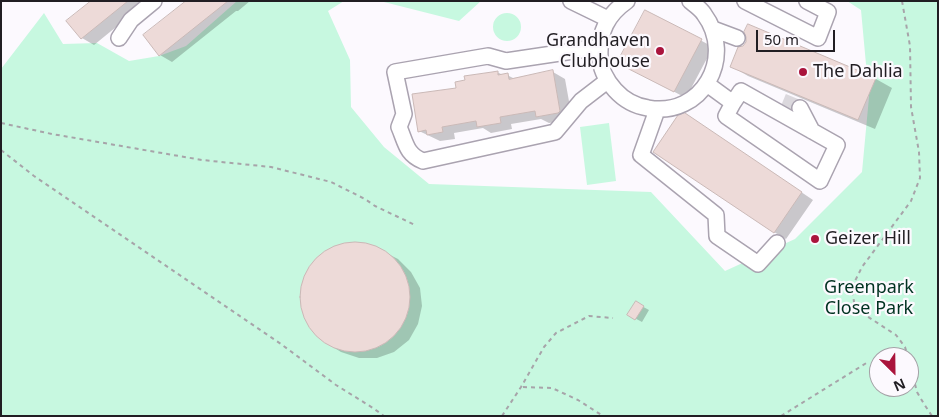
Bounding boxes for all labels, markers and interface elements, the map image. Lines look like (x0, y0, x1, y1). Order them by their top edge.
scale bar (759, 20, 838, 52)
text: 50 m (764, 29, 799, 49)
place label: Grandhaven Clubhouse (546, 30, 650, 72)
marker: Grandhaven Clubhouse (654, 45, 666, 57)
place label: The Dahlia (813, 61, 903, 83)
marker: The Dahlia (797, 66, 809, 78)
place label: Geizer Hill (825, 228, 911, 250)
marker: Geizer Hill (809, 233, 821, 245)
park label: Greenpark Close Park (824, 277, 914, 320)
north arrow (869, 347, 919, 397)
text: N (891, 374, 909, 396)

